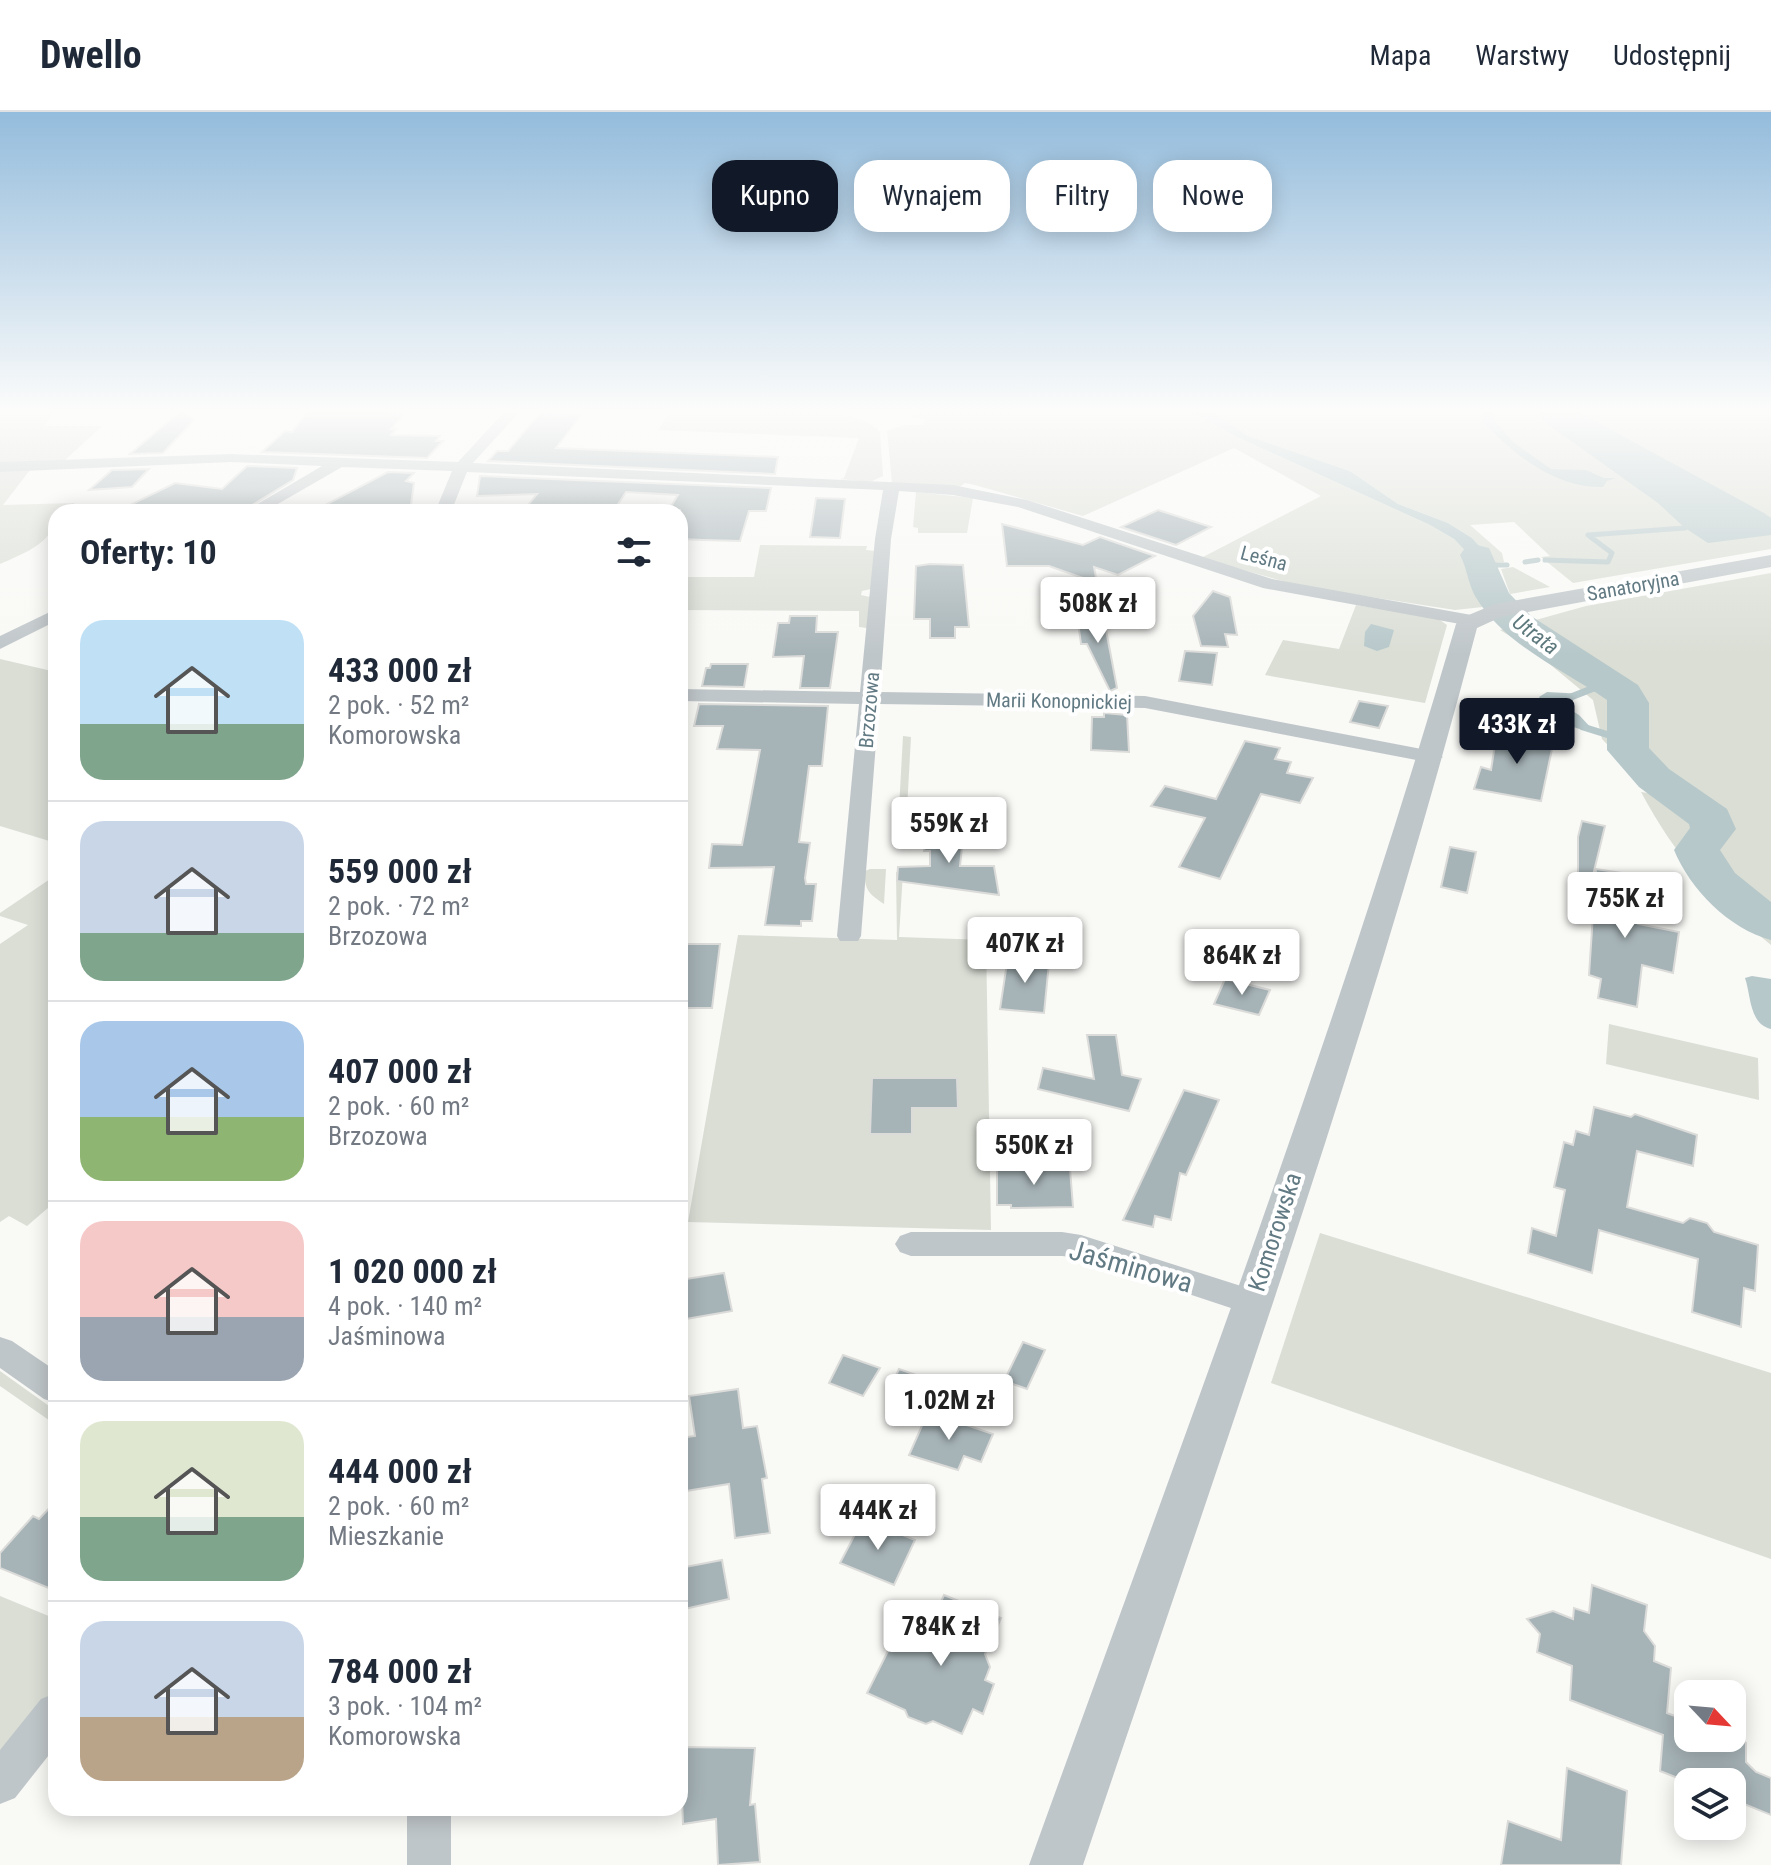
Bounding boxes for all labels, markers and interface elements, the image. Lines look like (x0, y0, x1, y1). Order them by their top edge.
text: Dwello (40, 33, 142, 77)
text: Mapa (1370, 39, 1431, 72)
text: Warstwy (1475, 39, 1569, 72)
text: Udostępnij (1613, 39, 1731, 72)
chip: Kupno (712, 160, 838, 232)
chip: Wynajem (854, 160, 1010, 232)
chip: Filtry (1026, 160, 1137, 232)
chip: Nowe (1153, 160, 1272, 232)
icon: filters (612, 530, 656, 574)
text: Oferty: 10 (80, 532, 217, 572)
street label: Leśna (1238, 540, 1290, 576)
street label: Sanatoryjna (1585, 566, 1681, 606)
pin: 508K zł (1024, 577, 1172, 645)
text: 508K zł (1059, 588, 1137, 618)
water label: Utrata (1508, 609, 1564, 660)
text: 433 000 zł (328, 650, 472, 690)
icon: home (144, 652, 240, 748)
street label: Brzozowa (854, 671, 884, 749)
street label: Marii Konopnickiej (986, 688, 1132, 714)
text: 2 pok. · 52 m² (328, 690, 469, 720)
pin: 433K zł (1443, 698, 1591, 766)
text: 433K zł (1478, 709, 1556, 739)
text: Komorowska (328, 720, 461, 750)
pin: 559K zł (875, 797, 1023, 865)
text: 559K zł (910, 808, 988, 838)
text: 559 000 zł (328, 851, 472, 891)
icon: home (144, 853, 240, 949)
pin: 755K zł (1551, 872, 1699, 940)
text: 755K zł (1586, 883, 1664, 913)
text: 2 pok. · 72 m² (328, 891, 469, 921)
pin: 407K zł (951, 917, 1099, 985)
text: Brzozowa (328, 921, 428, 951)
text: 407K zł (986, 928, 1064, 958)
pin: 864K zł (1168, 929, 1316, 997)
text: 864K zł (1203, 940, 1281, 970)
text: 407 000 zł (328, 1051, 472, 1091)
icon: home (144, 1053, 240, 1149)
text: 2 pok. · 60 m² (328, 1091, 469, 1121)
pin: 550K zł (960, 1119, 1108, 1187)
text: Brzozowa (328, 1121, 428, 1151)
text: 550K zł (995, 1130, 1073, 1160)
street label: Komorowska (1243, 1169, 1307, 1295)
street label: Jaśminowa (1066, 1233, 1196, 1300)
text: 1 020 000 zł (328, 1251, 497, 1291)
icon: home (144, 1253, 240, 1349)
text: 4 pok. · 140 m² (328, 1291, 482, 1321)
text: Jaśminowa (328, 1321, 445, 1351)
pin: 1.02M zł (866, 1374, 1032, 1442)
text: 1.02M zł (903, 1385, 995, 1415)
text: 444 000 zł (328, 1451, 472, 1491)
icon: home (144, 1453, 240, 1549)
pin: 444K zł (804, 1484, 952, 1552)
text: 2 pok. · 60 m² (328, 1491, 469, 1521)
text: 444K zł (839, 1495, 917, 1525)
text: Mieszkanie (328, 1521, 444, 1551)
pin: 784K zł (867, 1600, 1015, 1668)
text: 784K zł (902, 1611, 980, 1641)
text: 784 000 zł (328, 1651, 472, 1691)
icon: home (144, 1653, 240, 1749)
north arrow (1674, 1680, 1746, 1752)
map controls (1674, 1680, 1746, 1840)
text: 3 pok. · 104 m² (328, 1691, 482, 1721)
text: Komorowska (328, 1721, 461, 1751)
button: layers (1674, 1768, 1746, 1840)

